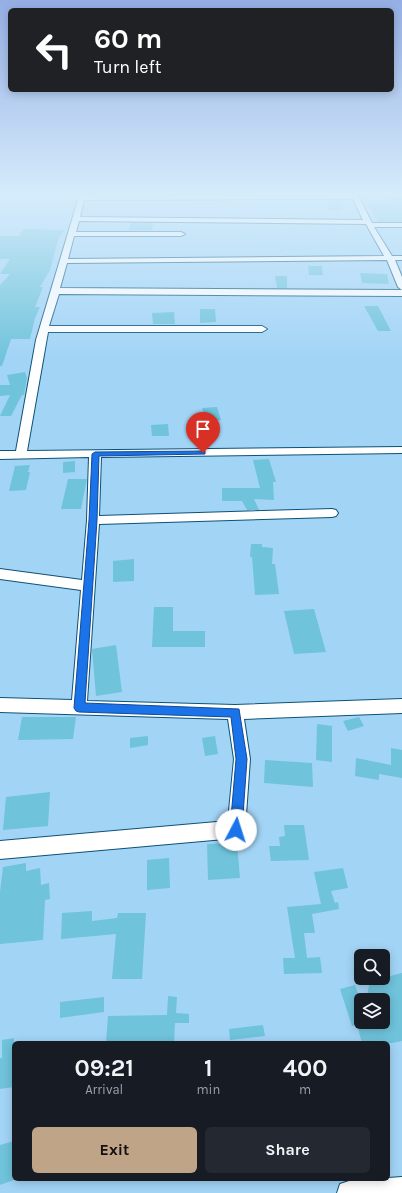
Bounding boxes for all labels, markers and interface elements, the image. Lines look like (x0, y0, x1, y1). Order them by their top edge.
text: 60 m (94, 22, 162, 55)
icon: left (28, 24, 80, 76)
text: Turn left (94, 56, 162, 78)
pin (186, 412, 220, 453)
icon: arrive (192, 418, 214, 440)
position arrow (215, 809, 257, 851)
map controls (354, 949, 390, 1029)
button: search (354, 949, 390, 985)
button: layers (354, 993, 390, 1029)
text: 09:21 (75, 1054, 134, 1082)
text: 1 (204, 1054, 213, 1082)
text: 400 (283, 1054, 327, 1082)
text: Arrival (85, 1082, 123, 1097)
text: min (196, 1082, 220, 1097)
text: m (299, 1082, 311, 1097)
button: Exit (32, 1127, 197, 1173)
button: Share (205, 1127, 370, 1173)

